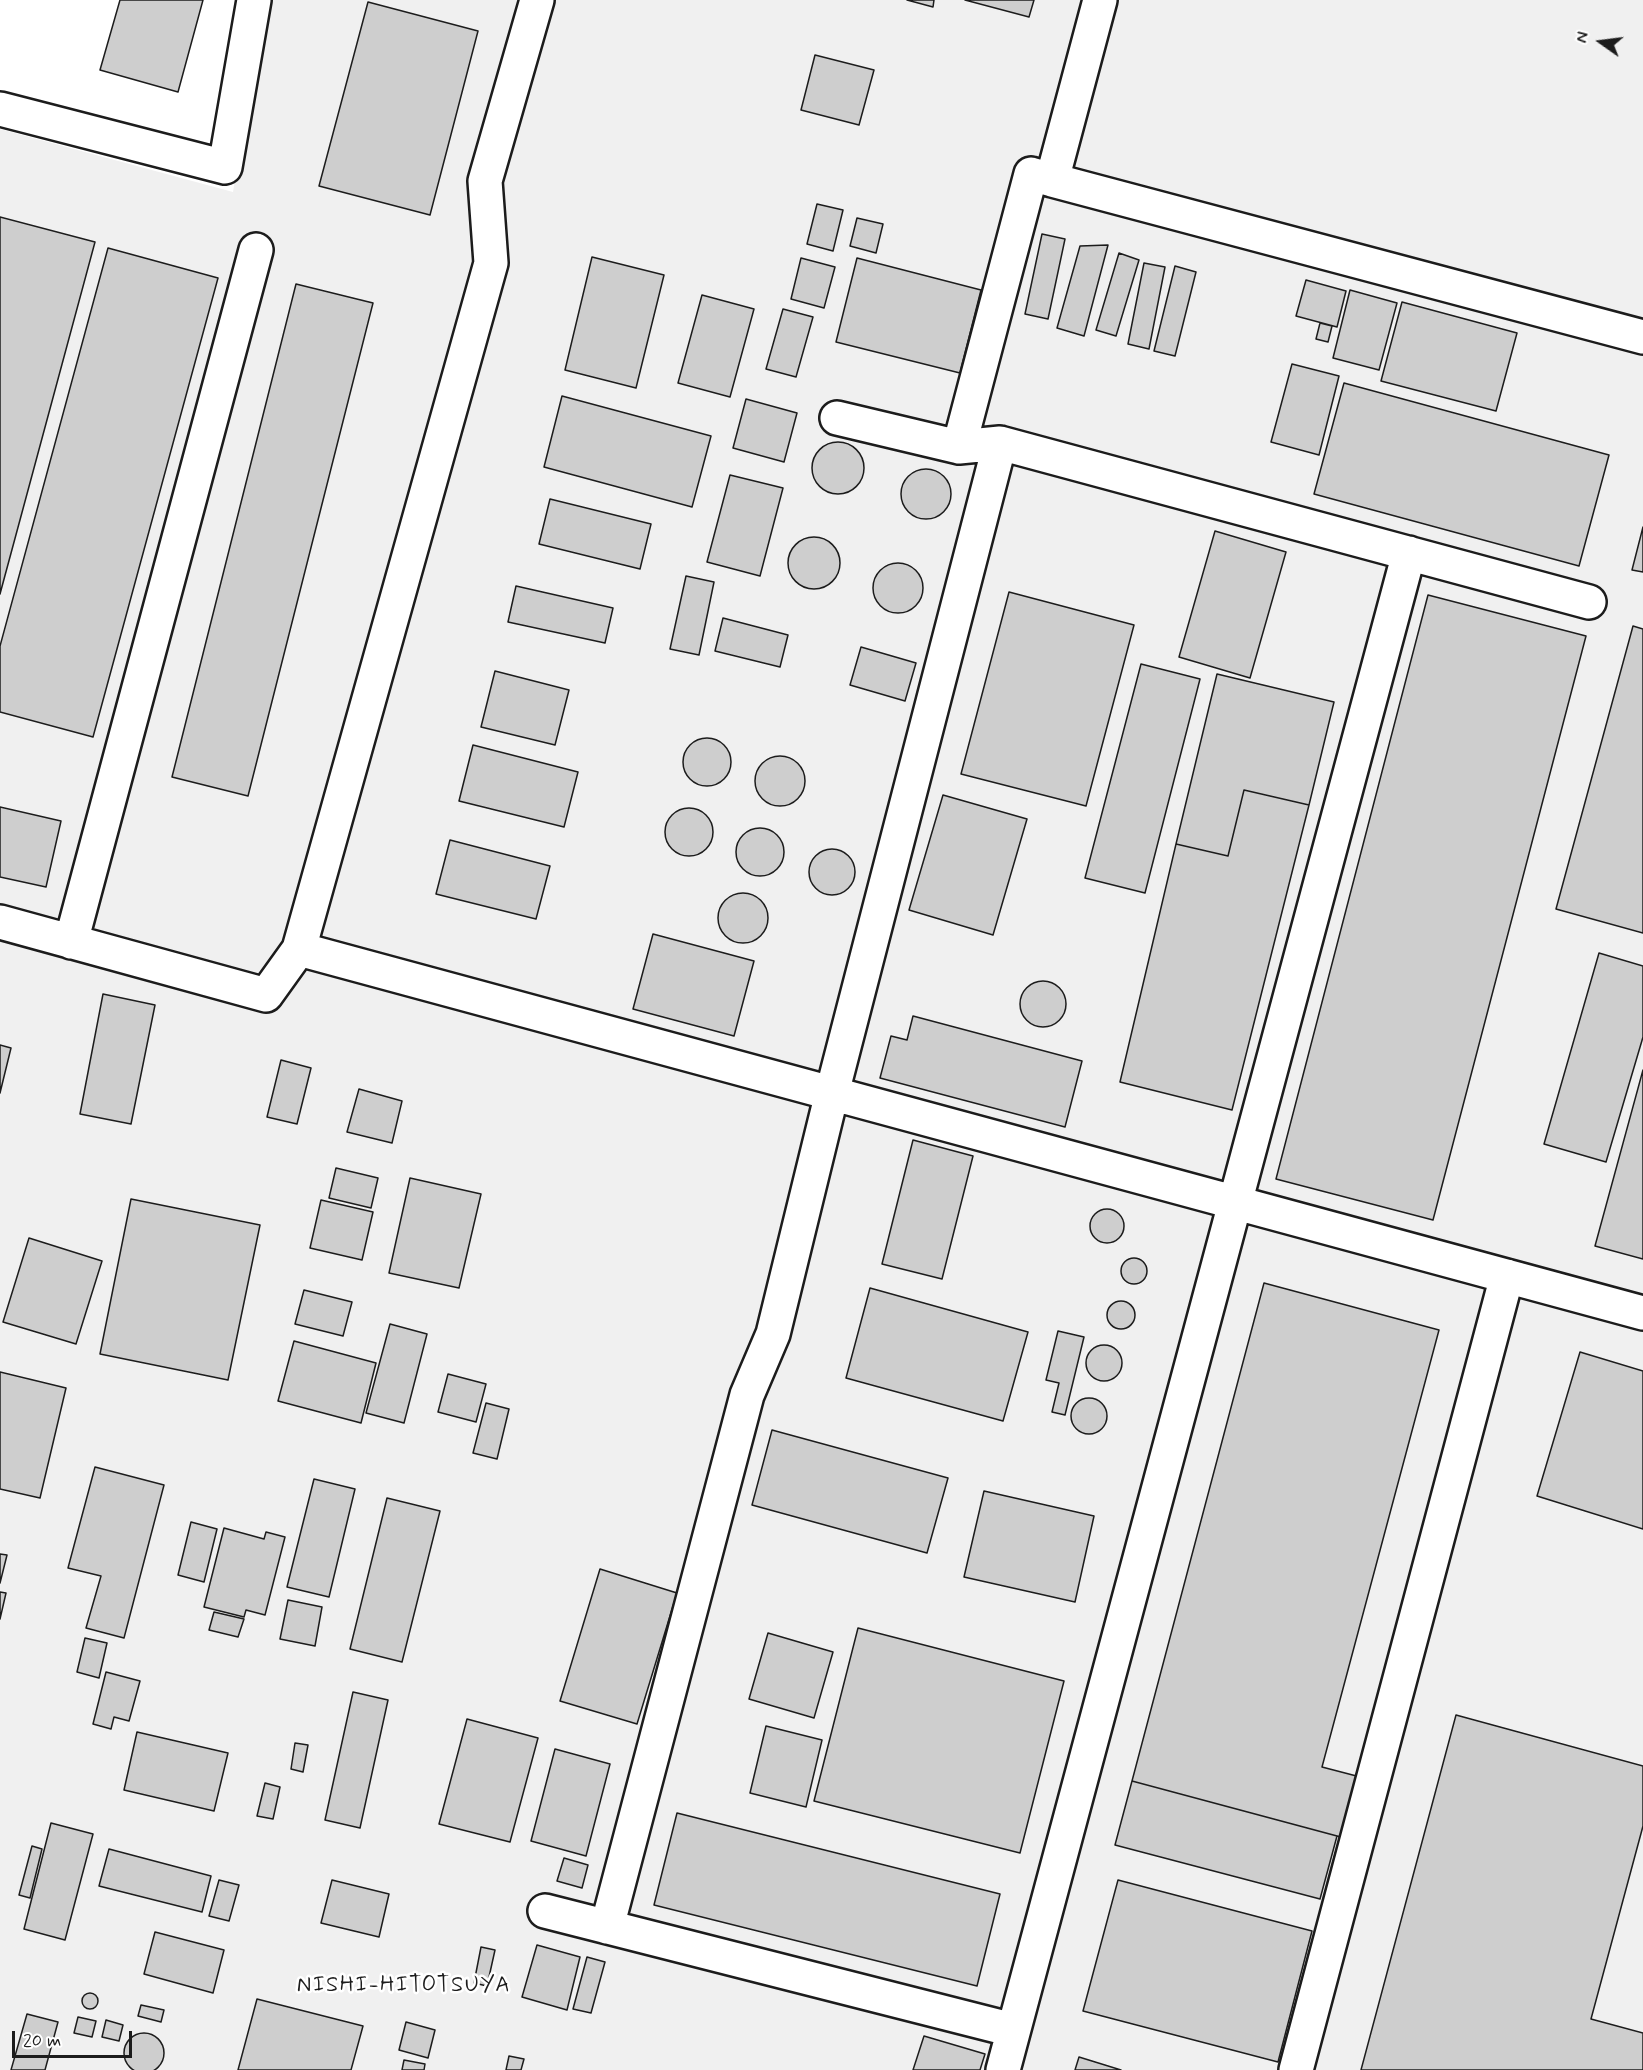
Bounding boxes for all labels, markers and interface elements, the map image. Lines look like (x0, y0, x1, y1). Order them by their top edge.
north arrow (1571, 12, 1631, 72)
text: N (1572, 30, 1595, 45)
district label: NISHI-HITOTSUYA (296, 1973, 512, 1999)
scale bar (15, 2019, 135, 2057)
text: 20 m (23, 2029, 61, 2053)

